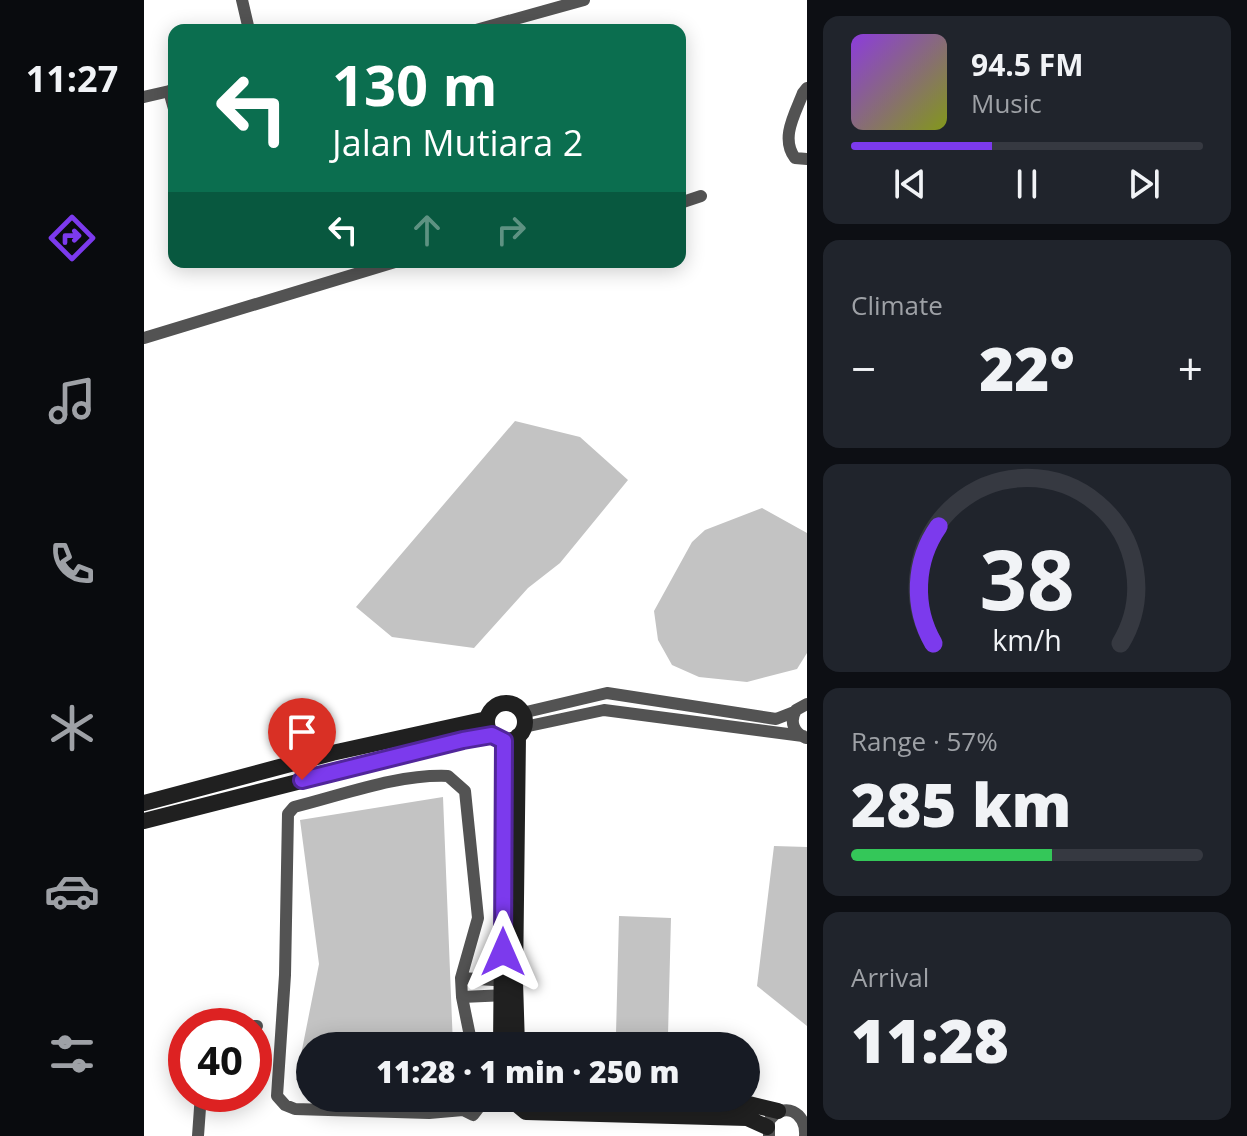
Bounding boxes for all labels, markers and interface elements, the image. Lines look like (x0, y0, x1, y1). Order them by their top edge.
text: 94.5 FM (971, 44, 1084, 85)
text: 130 m (332, 46, 498, 122)
text: 11:27 (26, 54, 118, 103)
icon: left (200, 56, 304, 160)
text: Music (971, 85, 1042, 121)
text: Jalan Mutiara 2 (332, 118, 583, 167)
icon: previous (888, 162, 932, 206)
icon: pause (1005, 162, 1049, 206)
icon: next (1122, 162, 1166, 206)
icon: left (321, 208, 365, 252)
icon: ahead (405, 208, 449, 252)
icon: right (489, 208, 533, 252)
icon: directions (44, 210, 100, 266)
text: Climate (851, 287, 943, 323)
text: 22° (979, 327, 1075, 409)
text: − (851, 338, 876, 398)
text: + (1178, 338, 1203, 398)
icon: music (44, 373, 100, 429)
text: 38 (979, 521, 1075, 634)
icon: phone (44, 536, 100, 592)
text: km/h (992, 620, 1062, 659)
pin (268, 698, 336, 780)
icon: climate (44, 700, 100, 756)
icon: arrive (280, 710, 324, 754)
text: Range · 57% (851, 723, 998, 759)
text: 285 km (851, 763, 1072, 845)
icon: car (44, 863, 100, 919)
position arrow (461, 910, 545, 994)
text: Arrival (851, 959, 929, 995)
text: 11:28 (851, 999, 1009, 1081)
speed limit sign: 40 (168, 1008, 272, 1112)
icon: filters (44, 1026, 100, 1082)
text: 11:28 · 1 min · 250 m (376, 1051, 680, 1092)

